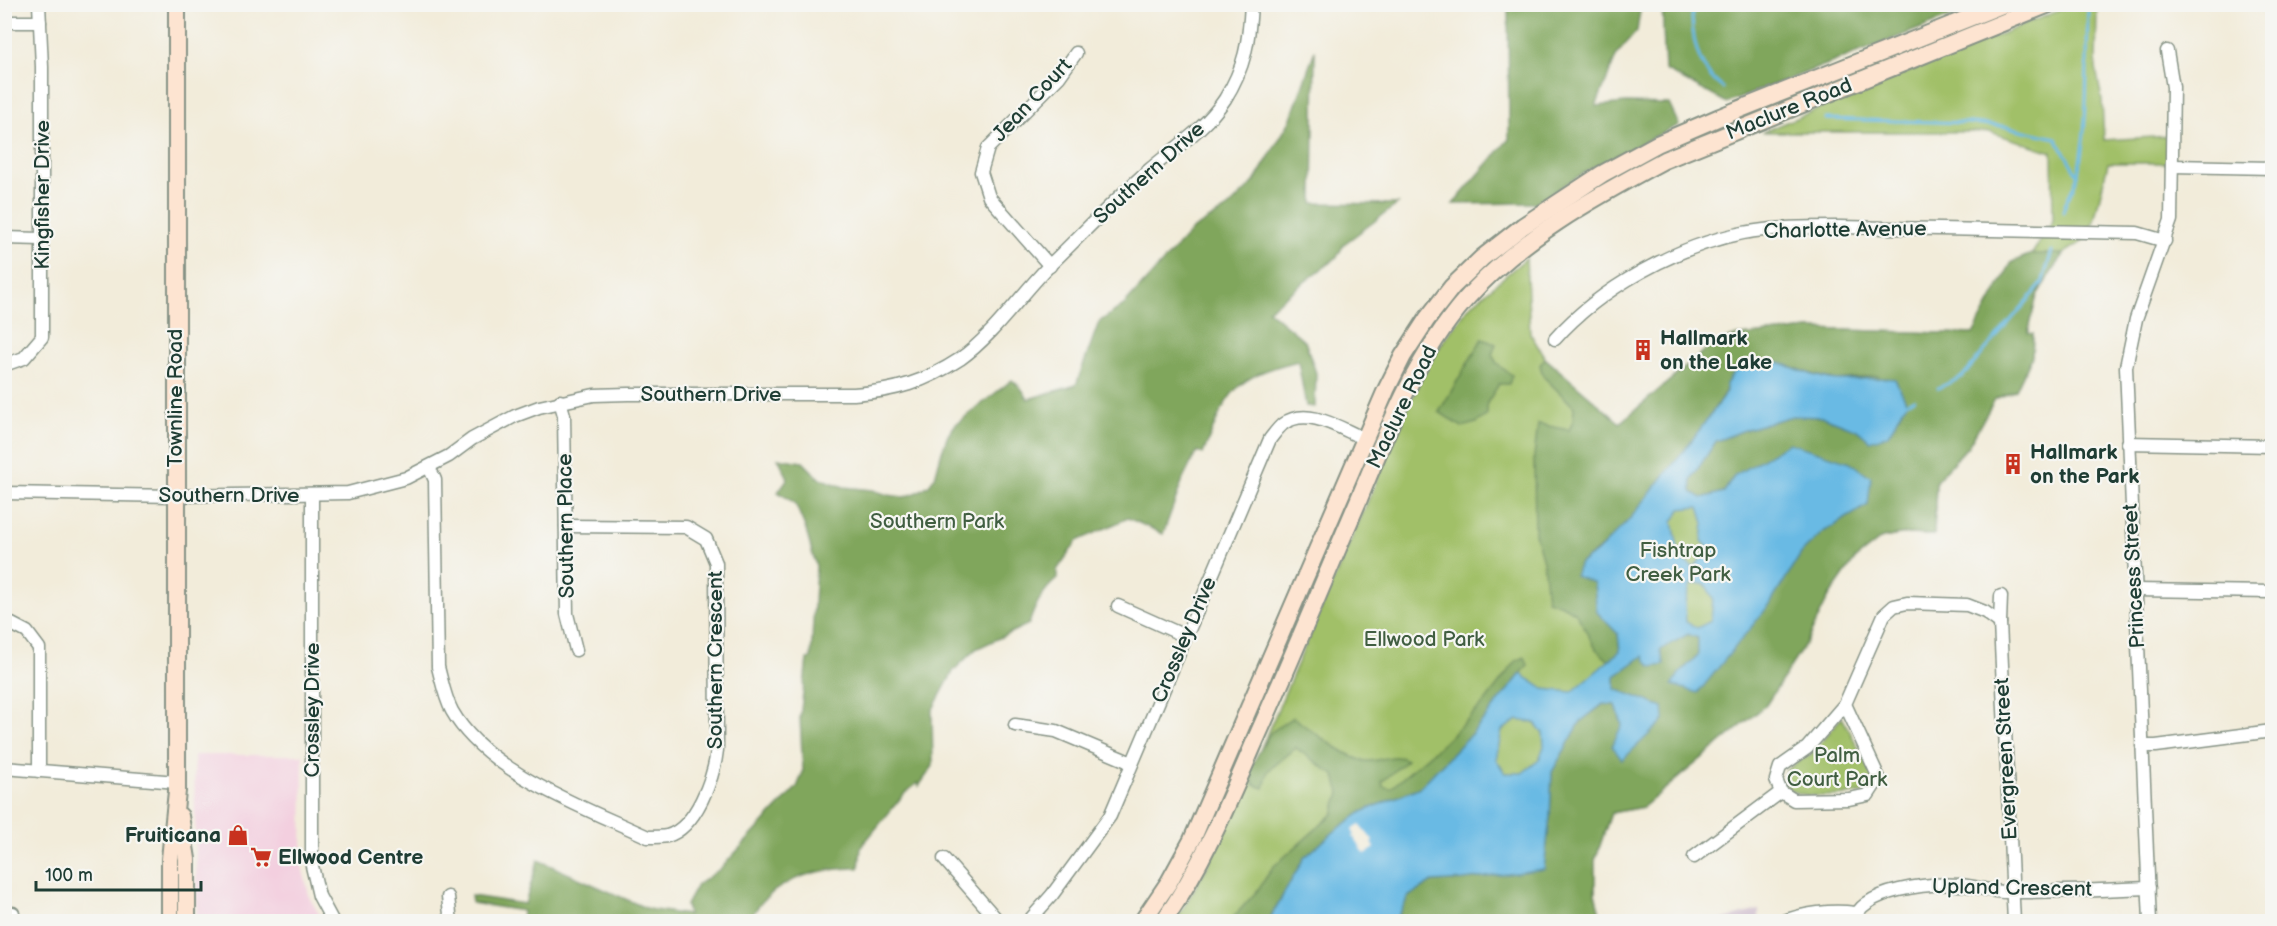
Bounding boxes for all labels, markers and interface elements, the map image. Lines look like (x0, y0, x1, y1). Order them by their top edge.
street label: Jean Court (987, 53, 1077, 147)
street label: Maclure Road (1722, 72, 1856, 146)
street label: Southern Drive (1088, 117, 1210, 229)
street label: Kingfisher Drive (30, 120, 55, 270)
street label: Charlotte Avenue (1763, 216, 1927, 244)
place label: Hallmark on the Lake (1660, 326, 1772, 375)
street label: Townline Road (163, 329, 188, 467)
building icon: Hallmark on the Lake (1631, 338, 1655, 362)
street label: Maclure Road (1361, 341, 1443, 473)
street label: Southern Drive (640, 382, 782, 407)
place label: Hallmark on the Park (2030, 440, 2139, 489)
building icon: Hallmark on the Park (2001, 452, 2025, 476)
street label: Southern Place (552, 453, 580, 599)
street label: Southern Drive (158, 483, 300, 508)
street label: Princess Street (2118, 502, 2150, 649)
park label: Southern Park (870, 509, 1005, 534)
park label: Fishtrap Creek Park (1625, 538, 1731, 587)
street label: Southern Crescent (703, 570, 728, 749)
street label: Crossley Drive (1146, 573, 1222, 707)
park label: Ellwood Park (1364, 627, 1485, 652)
street label: Crossley Drive (300, 643, 325, 777)
street label: Evergreen Street (1989, 677, 2023, 841)
park label: Palm Court Park (1787, 743, 1888, 792)
place label: Fruiticana (125, 823, 221, 848)
shop icon: Fruiticana (226, 823, 250, 847)
supermarket icon: Ellwood Centre (249, 845, 273, 869)
place label: Ellwood Centre (278, 845, 423, 870)
scale bar (36, 854, 201, 892)
text: 100 m (45, 865, 93, 886)
street label: Upland Crescent (1932, 874, 2093, 902)

